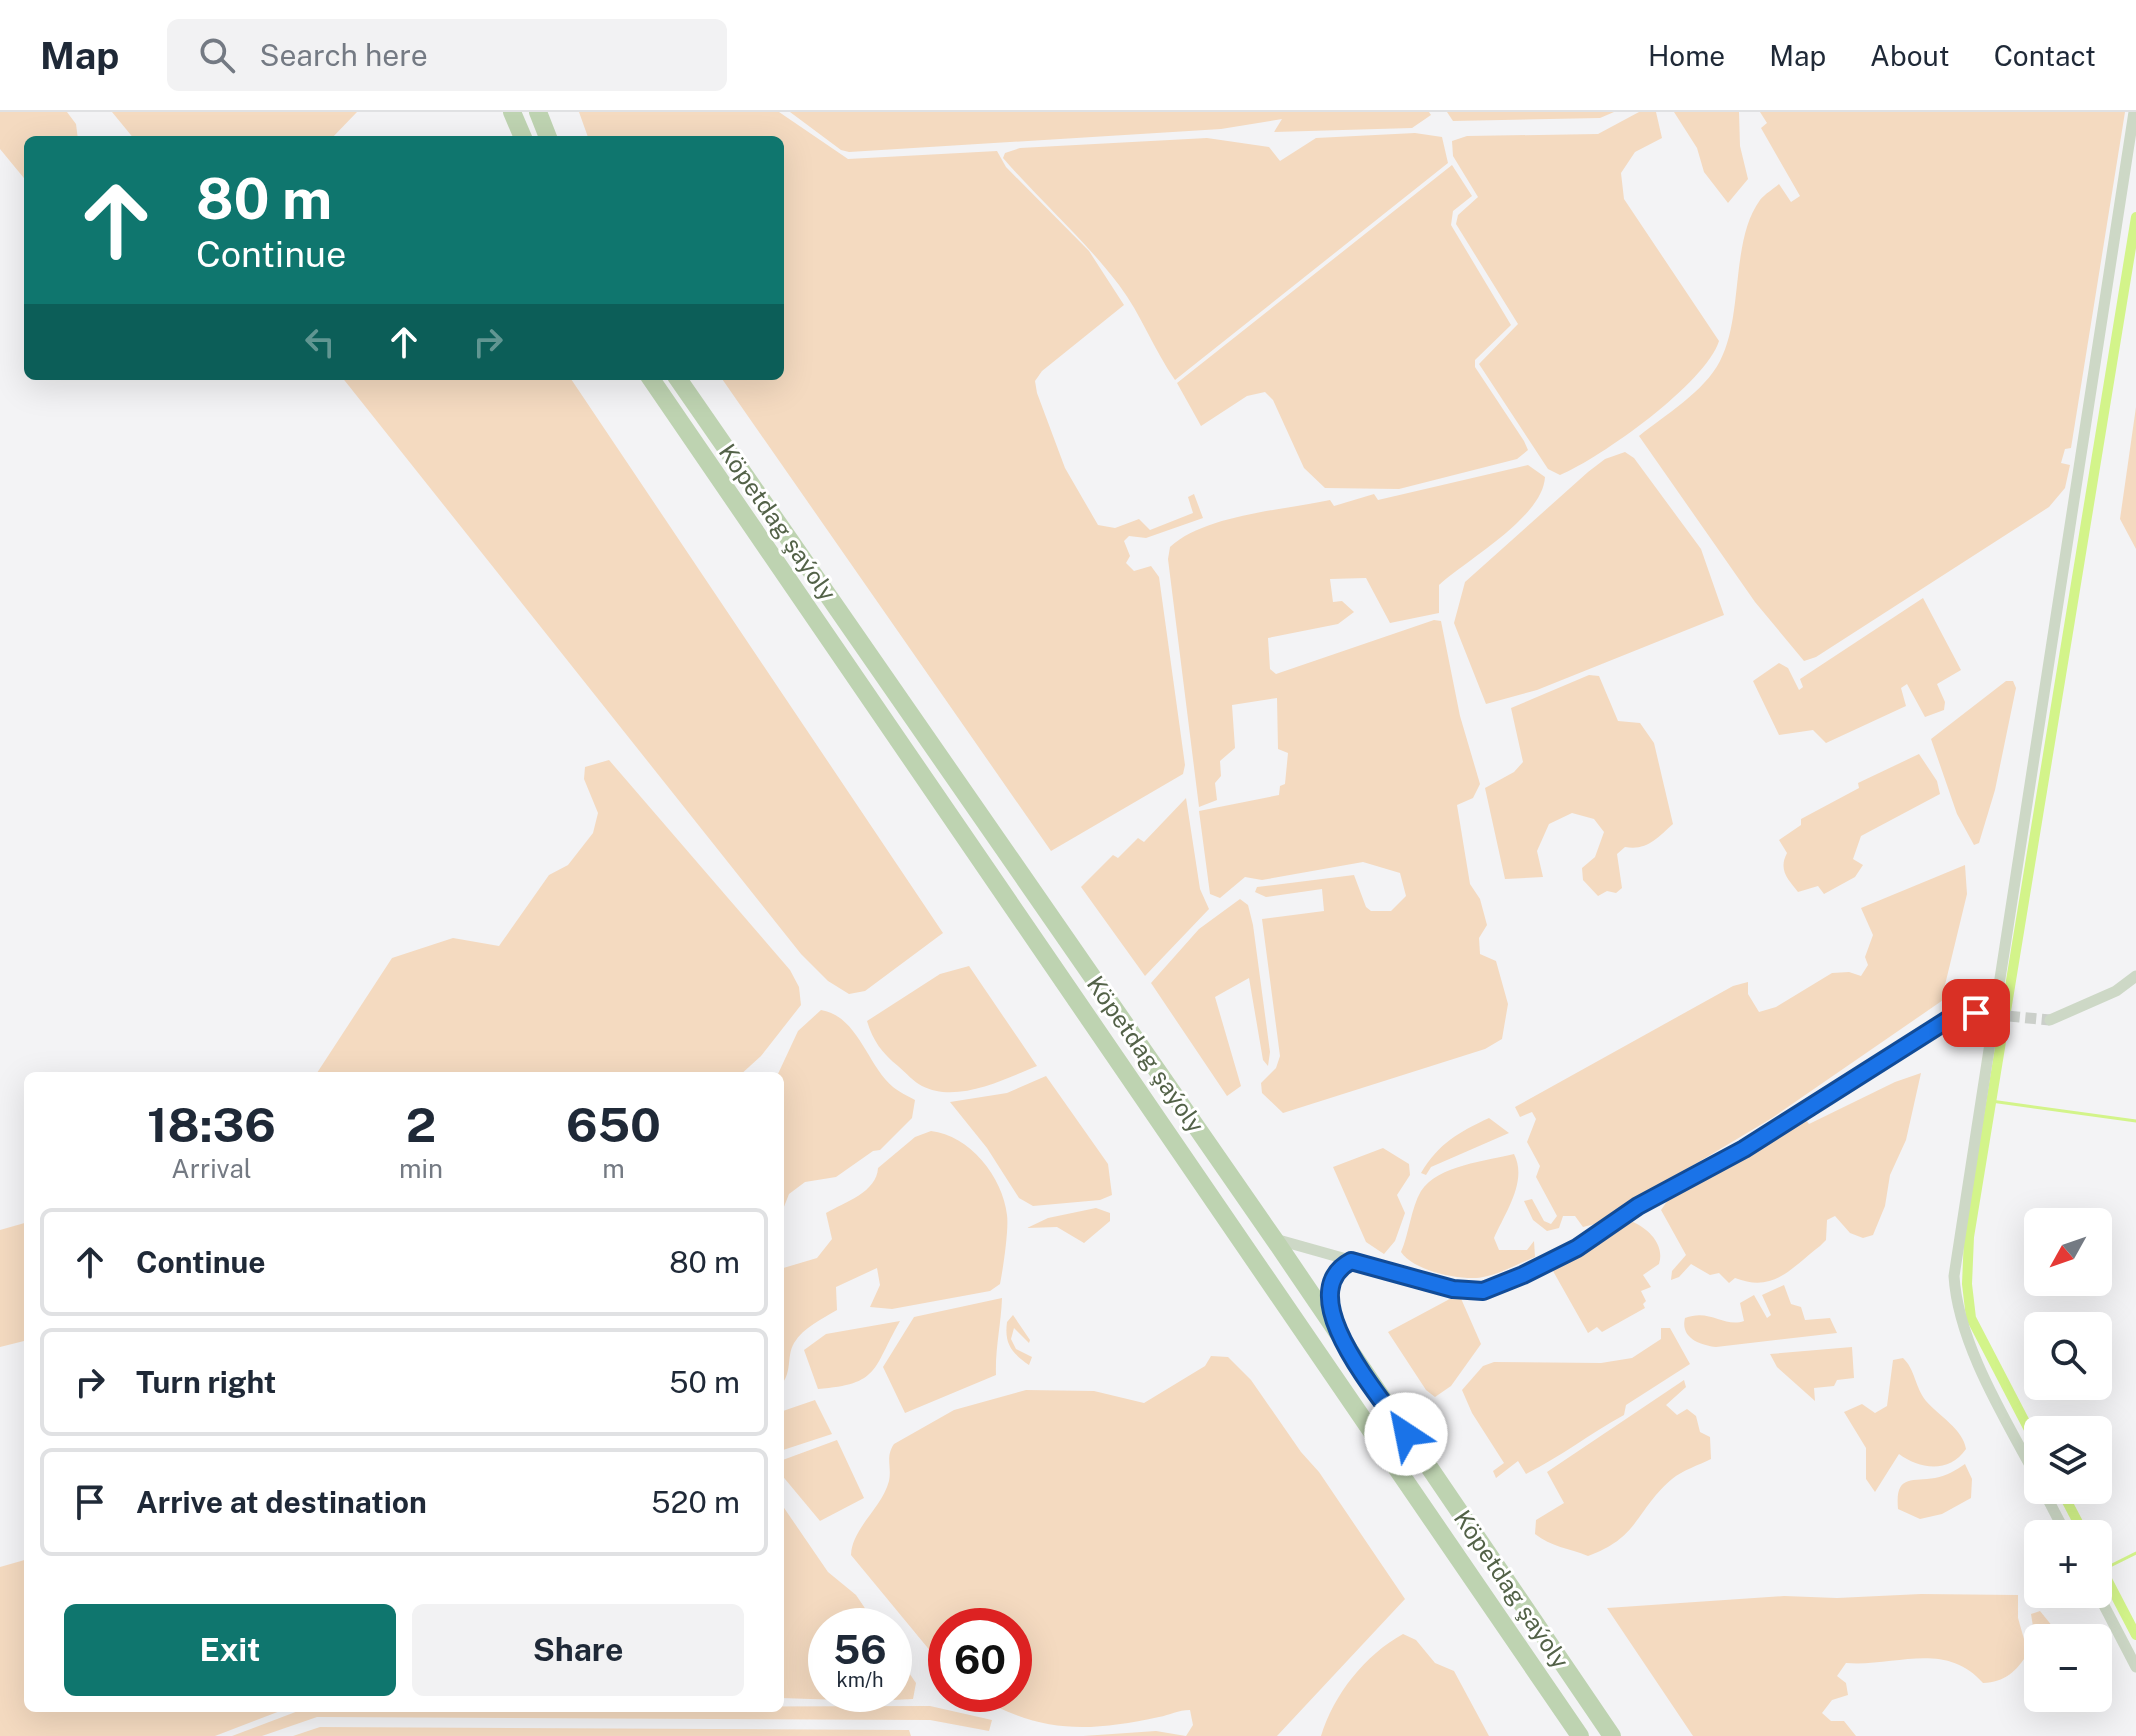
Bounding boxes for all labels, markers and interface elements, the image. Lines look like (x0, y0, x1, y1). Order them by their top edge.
search box (167, 19, 727, 91)
text: Map (40, 33, 119, 78)
icon: search (195, 33, 239, 77)
text: Search here (259, 37, 428, 73)
text: Home (1648, 39, 1725, 72)
text: Map (1769, 39, 1826, 72)
text: About (1870, 39, 1950, 72)
text: Contact (1994, 39, 2096, 72)
text: 80 m (196, 166, 332, 232)
icon: ahead (64, 168, 168, 272)
text: Continue (196, 233, 346, 275)
icon: left (298, 320, 342, 364)
icon: ahead (382, 320, 426, 364)
icon: right (466, 320, 510, 364)
street label: Köpetdag şaýoly (714, 438, 843, 606)
street label: Köpetdag şaýoly (1082, 970, 1211, 1138)
pin (1942, 979, 2010, 1047)
icon: arrive (1954, 991, 1998, 1035)
text: 18:36 (147, 1096, 276, 1153)
text: 2 (406, 1096, 436, 1153)
text: 650 (566, 1096, 661, 1153)
text: Arrival (171, 1153, 252, 1184)
text: min (399, 1153, 443, 1184)
text: m (602, 1153, 625, 1184)
north arrow (2024, 1208, 2112, 1296)
map controls (2024, 1208, 2112, 1712)
icon: ahead (68, 1240, 112, 1284)
text: Continue (136, 1244, 266, 1280)
text: 80 m (669, 1244, 740, 1280)
button: search (2024, 1312, 2112, 1400)
icon: right (68, 1360, 112, 1404)
text: Turn right (136, 1364, 276, 1400)
text: 50 m (669, 1364, 740, 1400)
position arrow (1364, 1392, 1448, 1476)
button: layers (2024, 1416, 2112, 1504)
icon: arrive (68, 1480, 112, 1524)
text: Arrive at destination (136, 1484, 427, 1520)
text: 520 m (651, 1484, 740, 1520)
street label: Köpetdag şaýoly (1449, 1505, 1575, 1674)
button: + (2024, 1520, 2112, 1608)
button: Exit (64, 1604, 396, 1696)
button: Share (412, 1604, 744, 1696)
speed limit sign: 60 (928, 1608, 1032, 1712)
button: − (2024, 1624, 2112, 1712)
text: 56 (833, 1626, 887, 1673)
text: km/h (836, 1668, 884, 1692)

